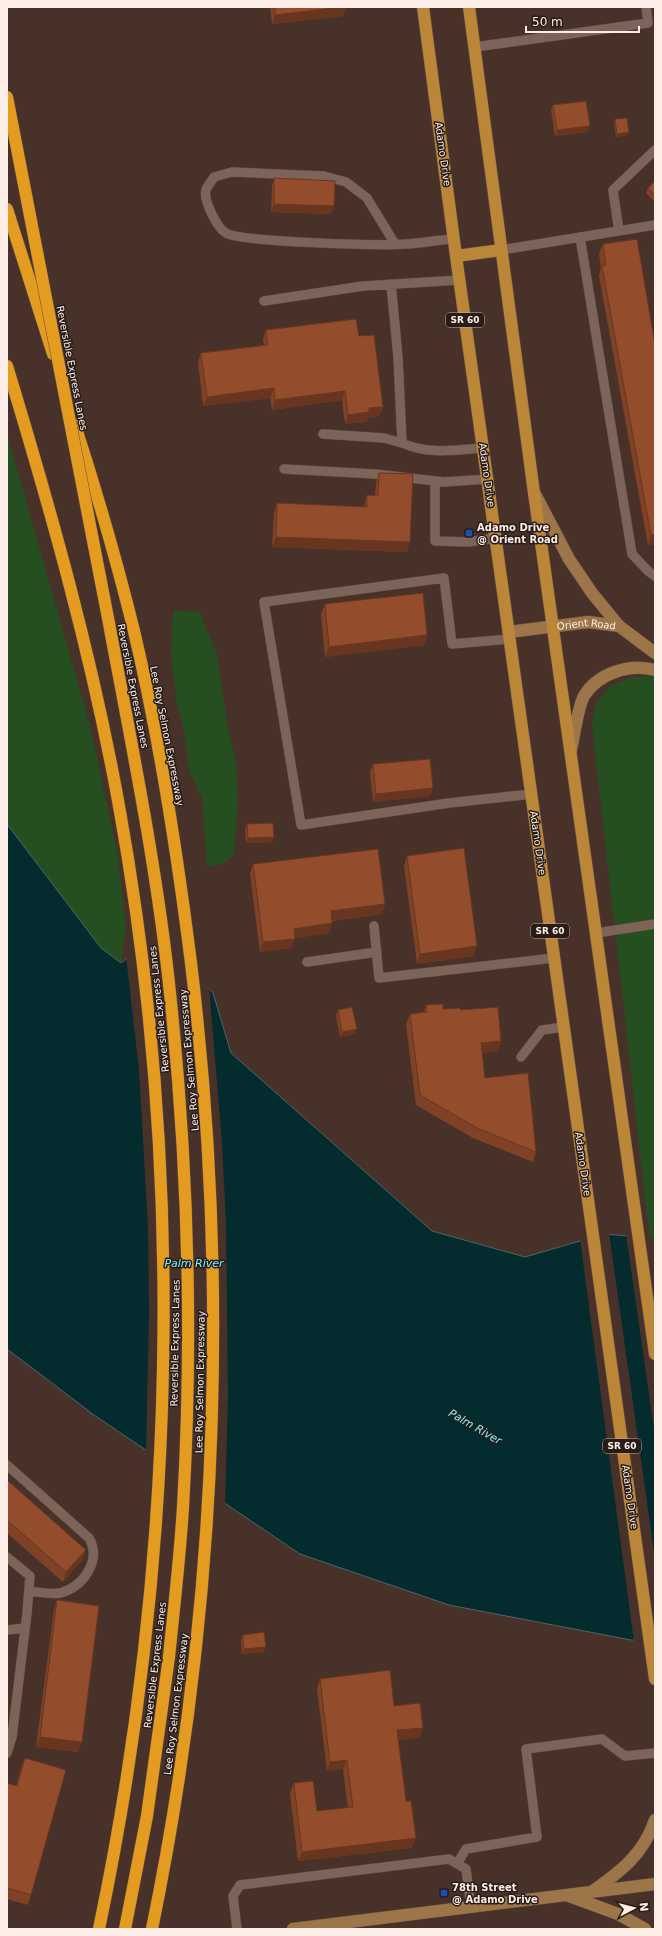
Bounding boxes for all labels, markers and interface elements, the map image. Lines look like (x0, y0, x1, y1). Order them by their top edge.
scale bar (526, 8, 639, 34)
text: 50 m (532, 15, 563, 29)
street label: Adamo Drive (433, 121, 453, 187)
street label: Reversible Express Lanes (54, 305, 90, 431)
road number: SR 60 (446, 313, 484, 327)
street label: Adamo Drive (477, 442, 497, 508)
place label: Adamo Drive @ Orient Road (477, 522, 558, 545)
marker: Adamo Drive @ Orient Road (464, 528, 474, 538)
street label: Orient Road (556, 617, 617, 631)
street label: Reversible Express Lanes (115, 623, 151, 749)
street label: Lee Roy Selmon Expressway (148, 665, 186, 807)
street label: Adamo Drive (528, 810, 548, 876)
road number: SR 60 (531, 924, 569, 938)
street label: Reversible Express Lanes (147, 945, 171, 1073)
street label: Lee Roy Selmon Expressway (177, 988, 201, 1131)
street label: Adamo Drive (573, 1131, 593, 1197)
water label: Palm River (164, 1257, 225, 1270)
street label: Reversible Express Lanes (168, 1279, 182, 1407)
street label: Lee Roy Selmon Expressway (193, 1311, 207, 1453)
water label: Palm River (446, 1407, 505, 1448)
road number: SR 60 (603, 1439, 641, 1453)
street label: Adamo Drive (620, 1464, 640, 1530)
street label: Reversible Express Lanes (142, 1601, 168, 1729)
street label: Lee Roy Selmon Expressway (162, 1633, 190, 1775)
place label: 78th Street @ Adamo Drive (452, 1882, 538, 1905)
marker: 78th Street @ Adamo Drive (439, 1888, 449, 1898)
north arrow (614, 1888, 654, 1928)
text: N (636, 1901, 650, 1912)

